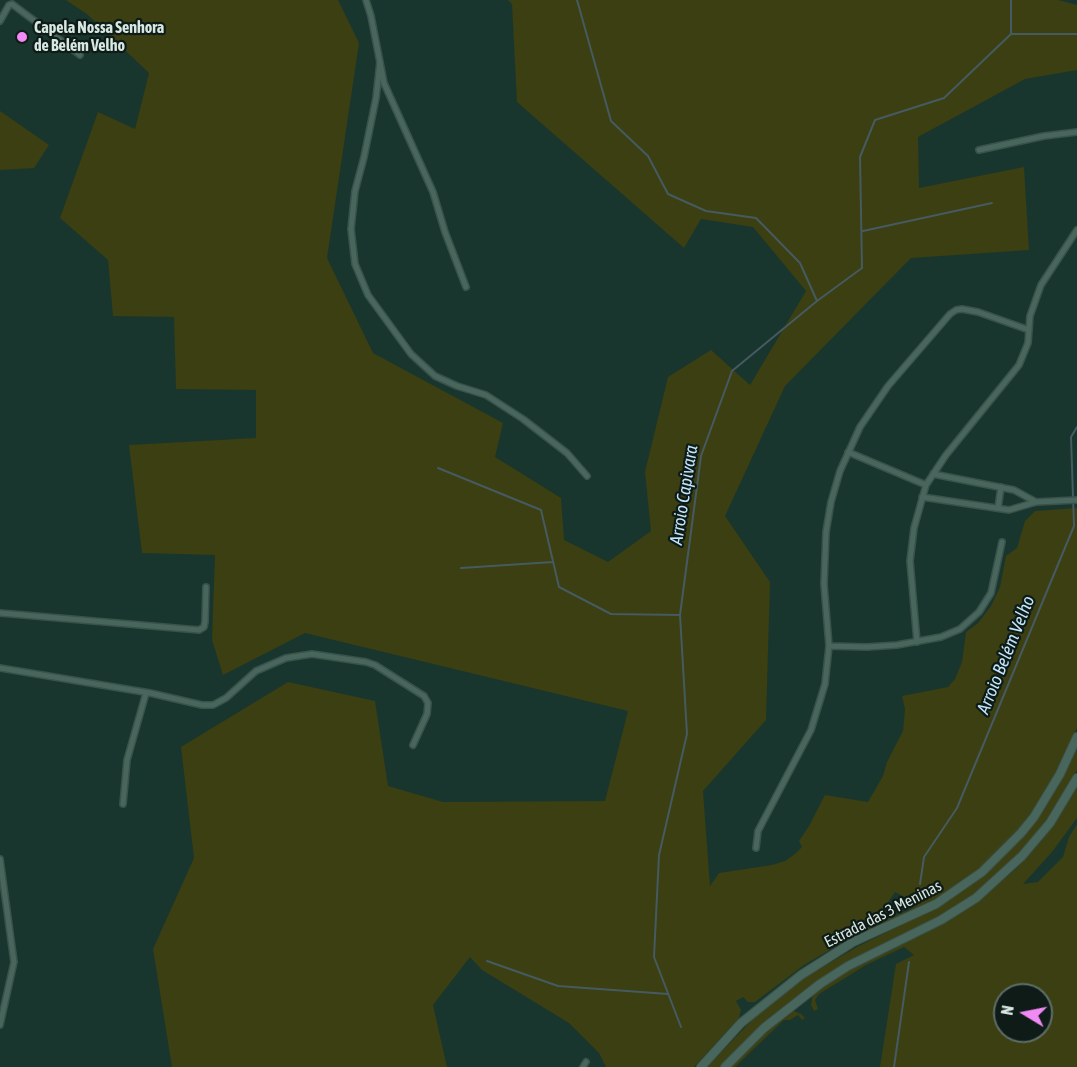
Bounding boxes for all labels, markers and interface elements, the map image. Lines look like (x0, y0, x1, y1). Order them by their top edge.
place label: Capela Nossa Senhora de Belém Velho (34, 18, 164, 56)
marker: Capela Nossa Senhora de Belém Velho (15, 30, 29, 44)
water label: Arroio Capivara (665, 444, 703, 546)
water label: Arroio Belém Velho (972, 593, 1040, 717)
street label: Estrada das 3 Meninas (821, 876, 945, 952)
north arrow (993, 983, 1053, 1043)
text: N (998, 1004, 1017, 1016)

